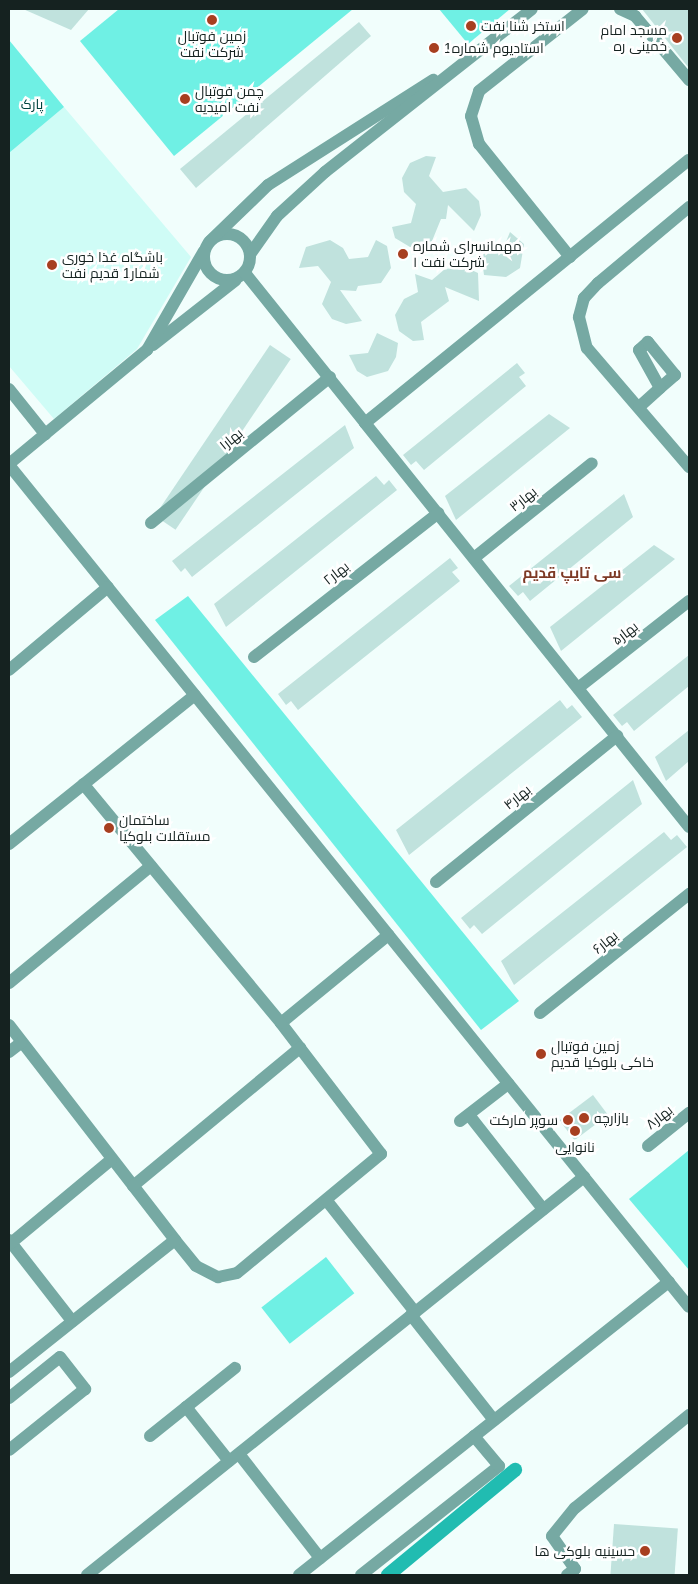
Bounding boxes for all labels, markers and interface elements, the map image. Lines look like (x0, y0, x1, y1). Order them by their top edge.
marker: زمین فوتبال شرکت نفت (206, 14, 218, 26)
place label: استخر شنا نفت (481, 18, 565, 34)
marker: استخر شنا نفت (465, 20, 477, 32)
place label: مسجد امام خمینی ره (601, 22, 667, 54)
place label: زمین فوتبال شرکت نفت (178, 28, 246, 60)
marker: مسجد امام خمینی ره (671, 32, 683, 44)
place label: استادیوم شماره1 (444, 40, 544, 56)
marker: استادیوم شماره1 (428, 42, 440, 54)
place label: چمن فوتبال نفت امیدیه (195, 83, 264, 115)
marker: چمن فوتبال نفت امیدیه (179, 93, 191, 105)
park label: پارک (21, 96, 43, 112)
place label: مهمانسرای شماره ۱ شرکت نفت (413, 238, 522, 270)
marker: مهمانسرای شماره ۱ شرکت نفت (397, 248, 409, 260)
place label: باشگاه غذا خوری شمار1 قدیم نفت (62, 249, 163, 282)
marker: باشگاه غذا خوری شمار1 قدیم نفت (46, 259, 58, 271)
street label: بهار۱ (216, 425, 246, 453)
street label: بهار۳ (506, 483, 540, 515)
street label: بهار۲ (320, 558, 352, 588)
district label: سی تایپ قدیم (523, 564, 621, 582)
street label: بهار۵ (609, 618, 641, 648)
street label: بهار۴ (500, 781, 534, 813)
place label: ساختمان مستقلات بلوکیا (119, 812, 211, 844)
marker: ساختمان مستقلات بلوکیا (103, 822, 115, 834)
street label: بهار۶ (589, 927, 621, 957)
place label: زمین فوتبال خاکی بلوکیا قدیم (551, 1038, 654, 1070)
marker: زمین فوتبال خاکی بلوکیا قدیم (535, 1048, 547, 1060)
street label: بهار۸ (642, 1101, 676, 1133)
place label: بازارچه (594, 1110, 629, 1126)
place label: سوپر مارکت (490, 1112, 558, 1128)
marker: بازارچه (578, 1112, 590, 1124)
marker: سوپر مارکت (562, 1114, 574, 1126)
marker: نانوایی (569, 1125, 581, 1137)
place label: نانوایی (555, 1139, 595, 1155)
place label: حسینیه بلوکی ها (534, 1543, 635, 1559)
marker: حسینیه بلوکی ها (639, 1545, 651, 1557)

